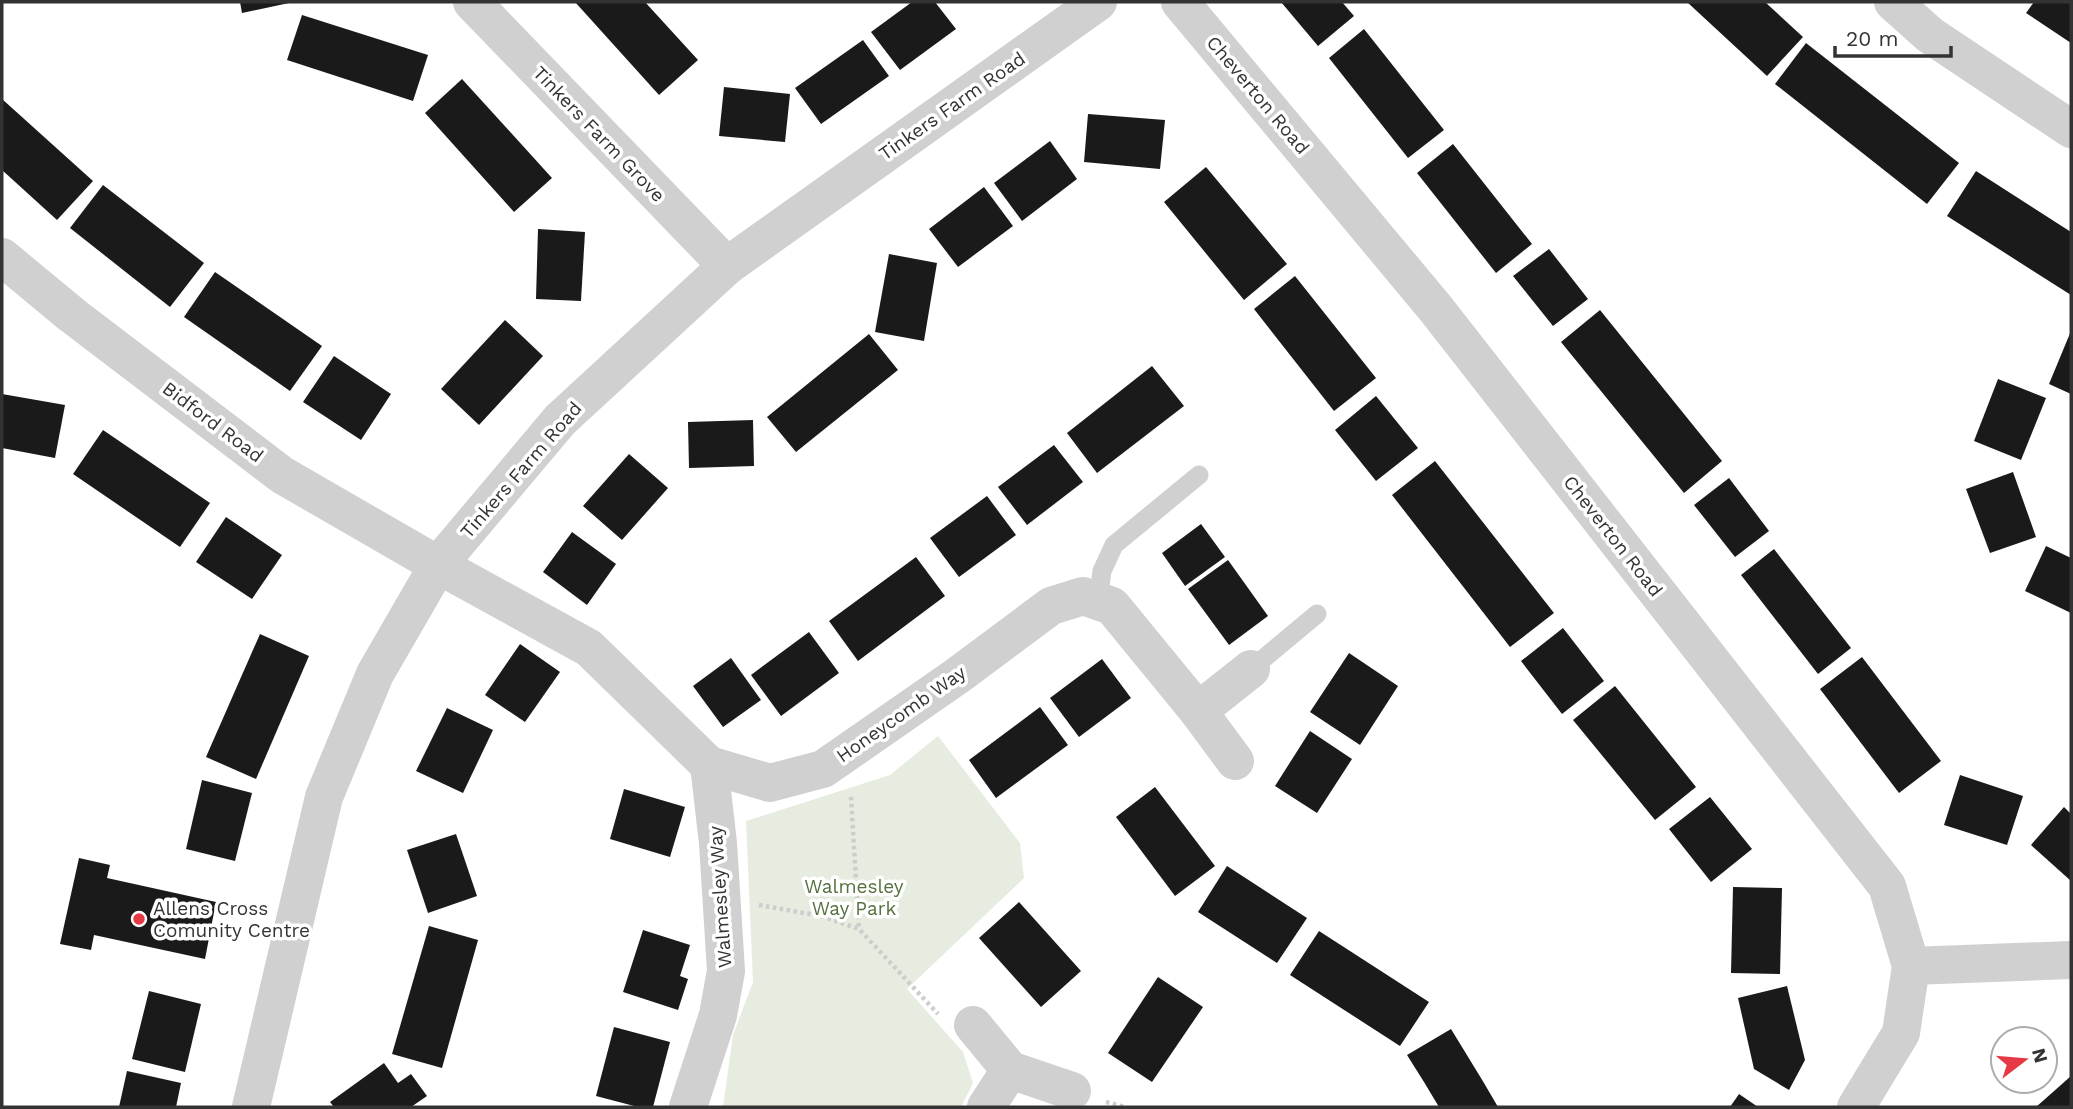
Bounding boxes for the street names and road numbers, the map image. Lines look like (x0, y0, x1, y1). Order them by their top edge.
street label: Cheverton Road (1202, 31, 1314, 159)
street label: Tinkers Farm Road (874, 47, 1030, 165)
street label: Tinkers Farm Grove (528, 61, 670, 207)
street label: Bidford Road (158, 377, 268, 467)
street label: Tinkers Farm Road (455, 397, 587, 543)
street label: Cheverton Road (1559, 471, 1667, 601)
street label: Honeycomb Way (832, 661, 970, 767)
street label: Walmesley Way (704, 825, 736, 969)

